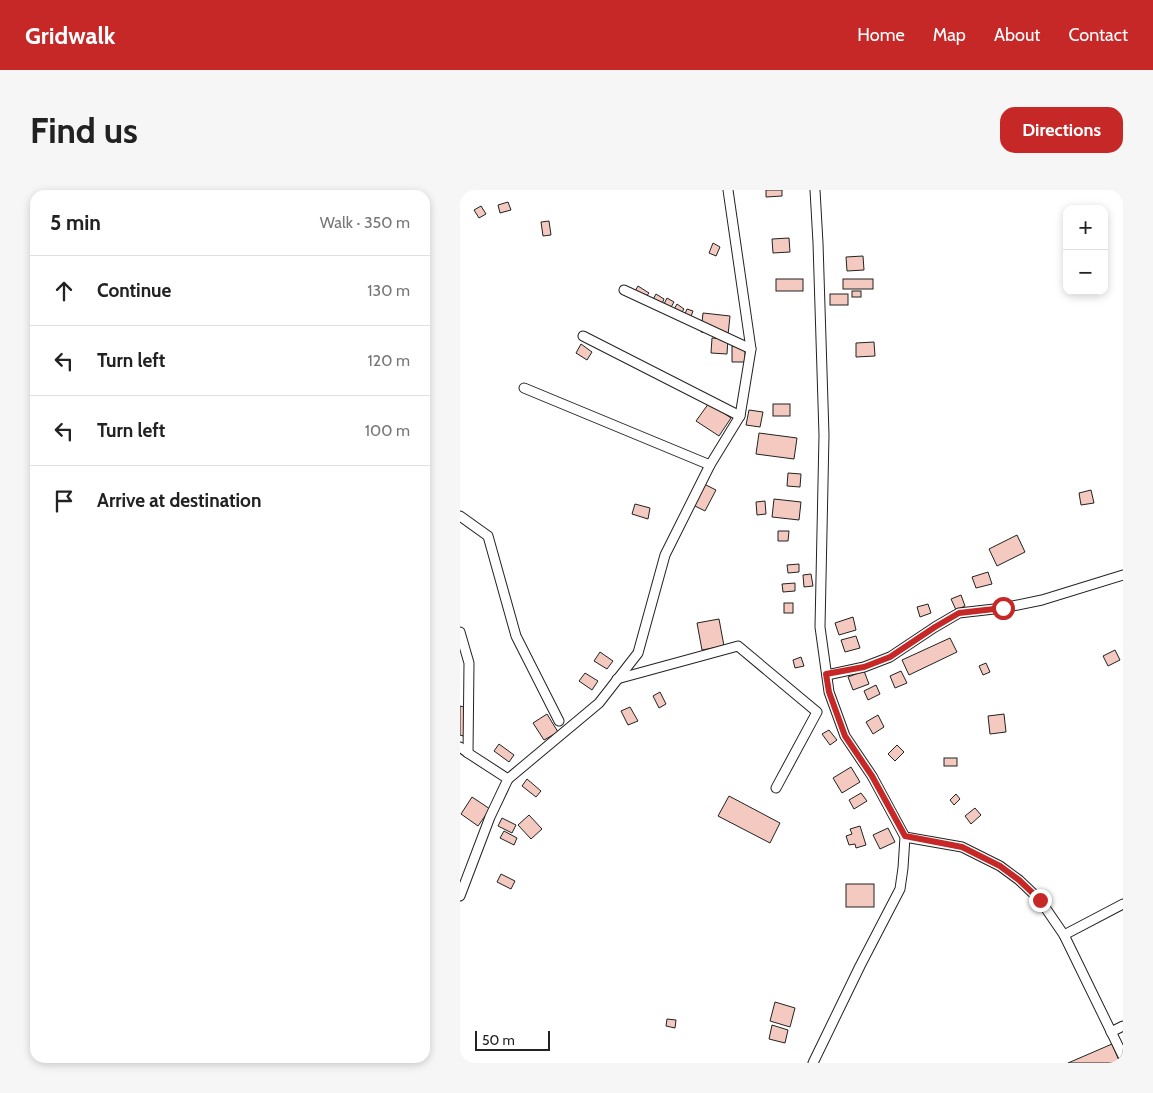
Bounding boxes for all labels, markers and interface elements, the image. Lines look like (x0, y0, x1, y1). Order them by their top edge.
text: Gridwalk (25, 21, 115, 50)
text: Home (857, 24, 905, 46)
text: Map (933, 24, 966, 46)
text: About (994, 24, 1040, 46)
text: Contact (1068, 24, 1128, 46)
button: Directions (1000, 107, 1123, 153)
text: Find us (30, 109, 138, 152)
map controls (1063, 205, 1108, 295)
button: + (1063, 205, 1108, 250)
text: 5 min (50, 210, 101, 235)
text: Walk · 350 m (320, 213, 410, 232)
button: − (1063, 250, 1108, 295)
icon: ahead (50, 277, 78, 305)
text: Continue (97, 279, 171, 302)
text: 130 m (367, 281, 410, 300)
icon: left (50, 347, 78, 375)
text: Turn left (97, 349, 165, 372)
text: 120 m (368, 351, 410, 370)
icon: left (50, 417, 78, 445)
text: Turn left (97, 419, 165, 442)
text: 100 m (365, 421, 410, 440)
icon: arrive (50, 487, 78, 515)
text: Arrive at destination (97, 489, 261, 512)
route start (992, 597, 1015, 620)
route end (1029, 889, 1052, 912)
scale bar (475, 1028, 550, 1051)
text: 50 m (482, 1031, 515, 1049)

